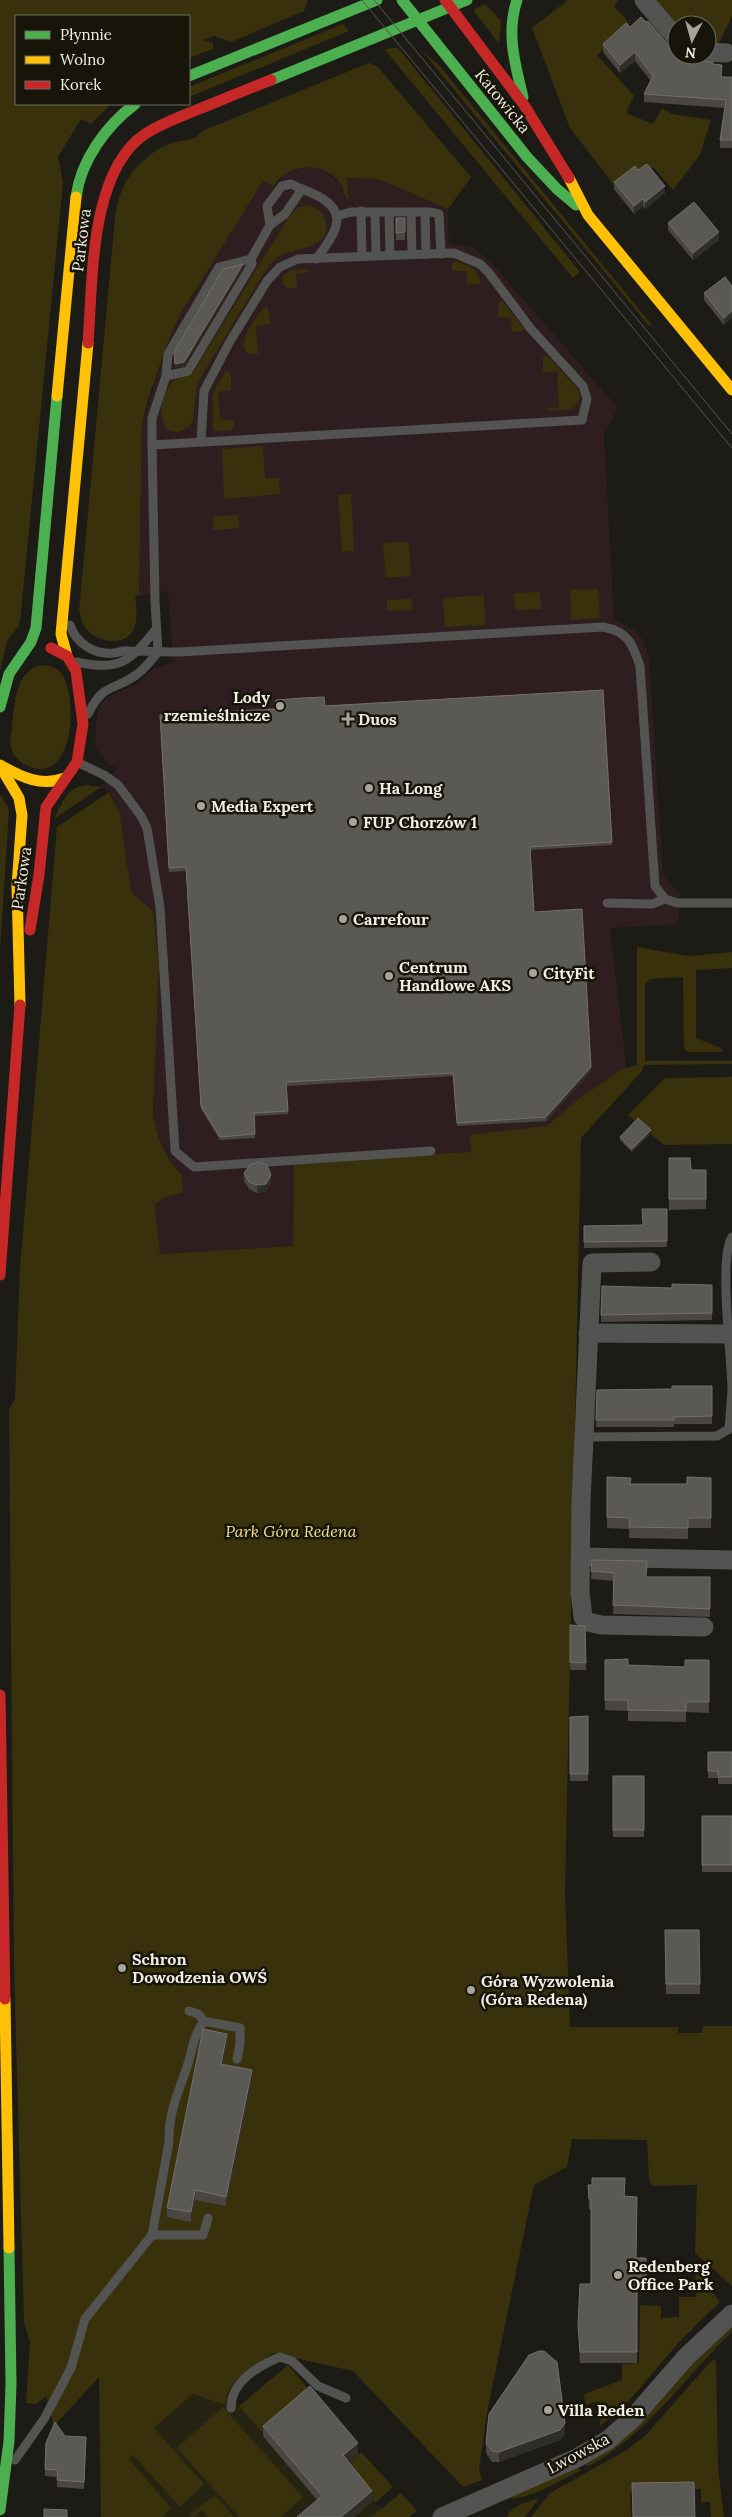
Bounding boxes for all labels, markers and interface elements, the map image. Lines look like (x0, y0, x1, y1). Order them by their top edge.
legend (15, 15, 190, 105)
north arrow (667, 15, 717, 65)
text: Płynnie (60, 25, 112, 44)
text: N (684, 43, 697, 62)
text: Wolno (60, 50, 105, 69)
street label: Katowicka (471, 65, 535, 137)
text: Korek (60, 75, 101, 94)
street label: Parkowa (67, 207, 95, 273)
place label: Lody rzemieślnicze (164, 687, 270, 725)
marker: Lody rzemieślnicze (274, 700, 286, 712)
place label: Duos (358, 709, 397, 729)
marker: Duos (342, 713, 354, 725)
place label: Ha Long (379, 778, 443, 798)
marker: Ha Long (363, 782, 375, 794)
place label: Media Expert (211, 796, 314, 816)
marker: Media Expert (195, 800, 207, 812)
place label: FUP Chorzów 1 (363, 812, 477, 832)
marker: FUP Chorzów 1 (347, 816, 359, 828)
street label: Parkowa (7, 845, 35, 911)
place label: Carrefour (353, 909, 429, 929)
marker: Carrefour (337, 913, 349, 925)
place label: Centrum Handlowe AKS (399, 957, 511, 995)
place label: CityFit (543, 963, 595, 983)
marker: CityFit (527, 967, 539, 979)
marker: Centrum Handlowe AKS (383, 970, 395, 982)
park label: Park Góra Redena (226, 1521, 357, 1541)
place label: Schron Dowodzenia OWŚ (132, 1949, 267, 1987)
marker: Schron Dowodzenia OWŚ (116, 1962, 128, 1974)
place label: Góra Wyzwolenia (Góra Redena) (481, 1971, 615, 2010)
marker: Góra Wyzwolenia (Góra Redena) (465, 1984, 477, 1996)
place label: Redenberg Office Park (628, 2256, 714, 2294)
marker: Redenberg Office Park (612, 2269, 624, 2281)
place label: Villa Reden (558, 2400, 644, 2420)
marker: Villa Reden (542, 2404, 554, 2416)
street label: Lwowska (543, 2428, 613, 2478)

